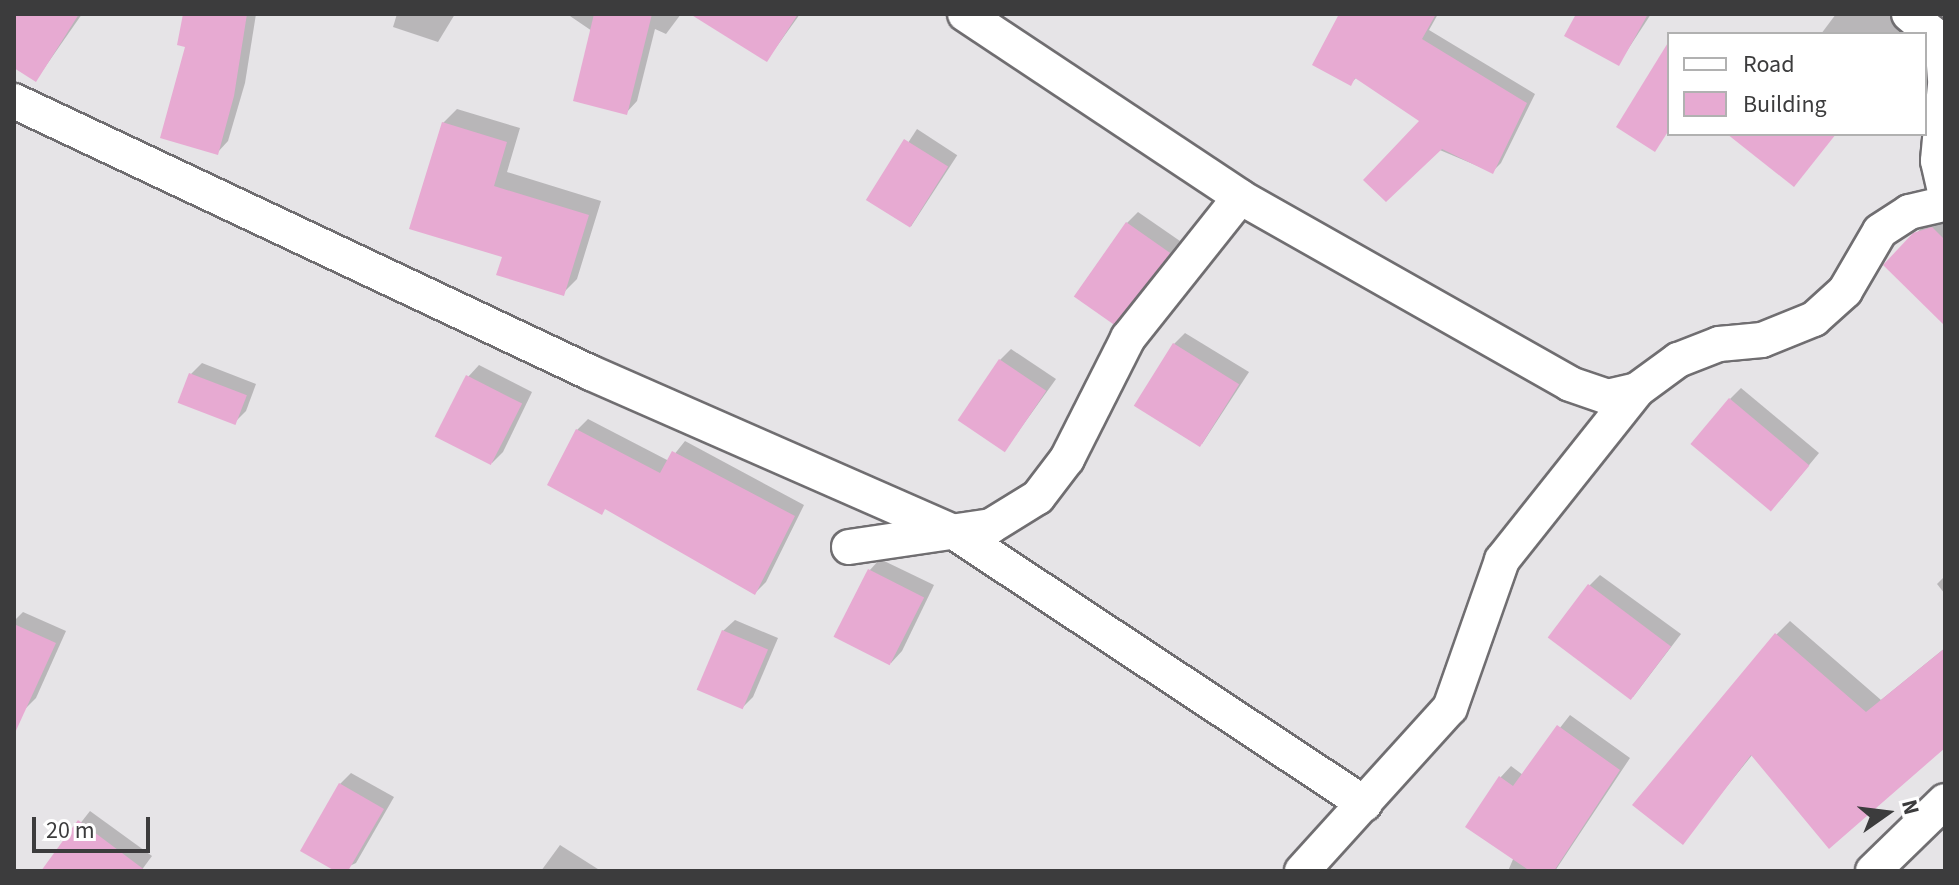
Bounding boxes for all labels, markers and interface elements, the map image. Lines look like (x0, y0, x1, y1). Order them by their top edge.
legend (1667, 32, 1927, 136)
text: Road (1743, 47, 1795, 82)
text: Building (1743, 87, 1827, 122)
north arrow (1847, 773, 1927, 853)
text: N (1893, 796, 1928, 818)
scale bar (36, 801, 154, 851)
text: 20 m (46, 813, 95, 848)

